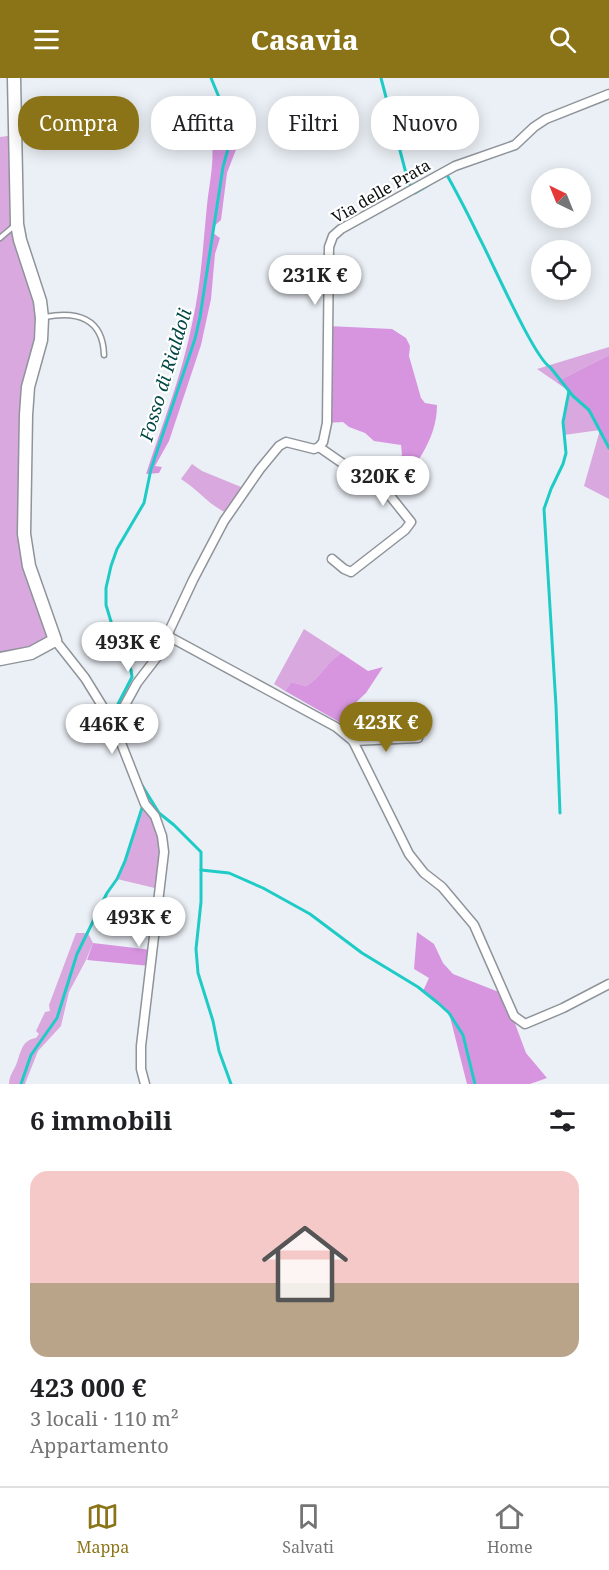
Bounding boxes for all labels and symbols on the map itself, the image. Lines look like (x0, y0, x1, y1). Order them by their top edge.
street label: Via delle Prata (328, 154, 434, 228)
north arrow (531, 168, 591, 228)
pin: 231K € (266, 255, 364, 306)
water label: Fosso di Rialdoli (133, 305, 197, 445)
pin: 320K € (334, 456, 432, 507)
pin: 493K € (79, 622, 177, 673)
pin: 423K € (337, 702, 435, 753)
pin: 446K € (63, 704, 161, 755)
pin: 493K € (90, 897, 188, 948)

